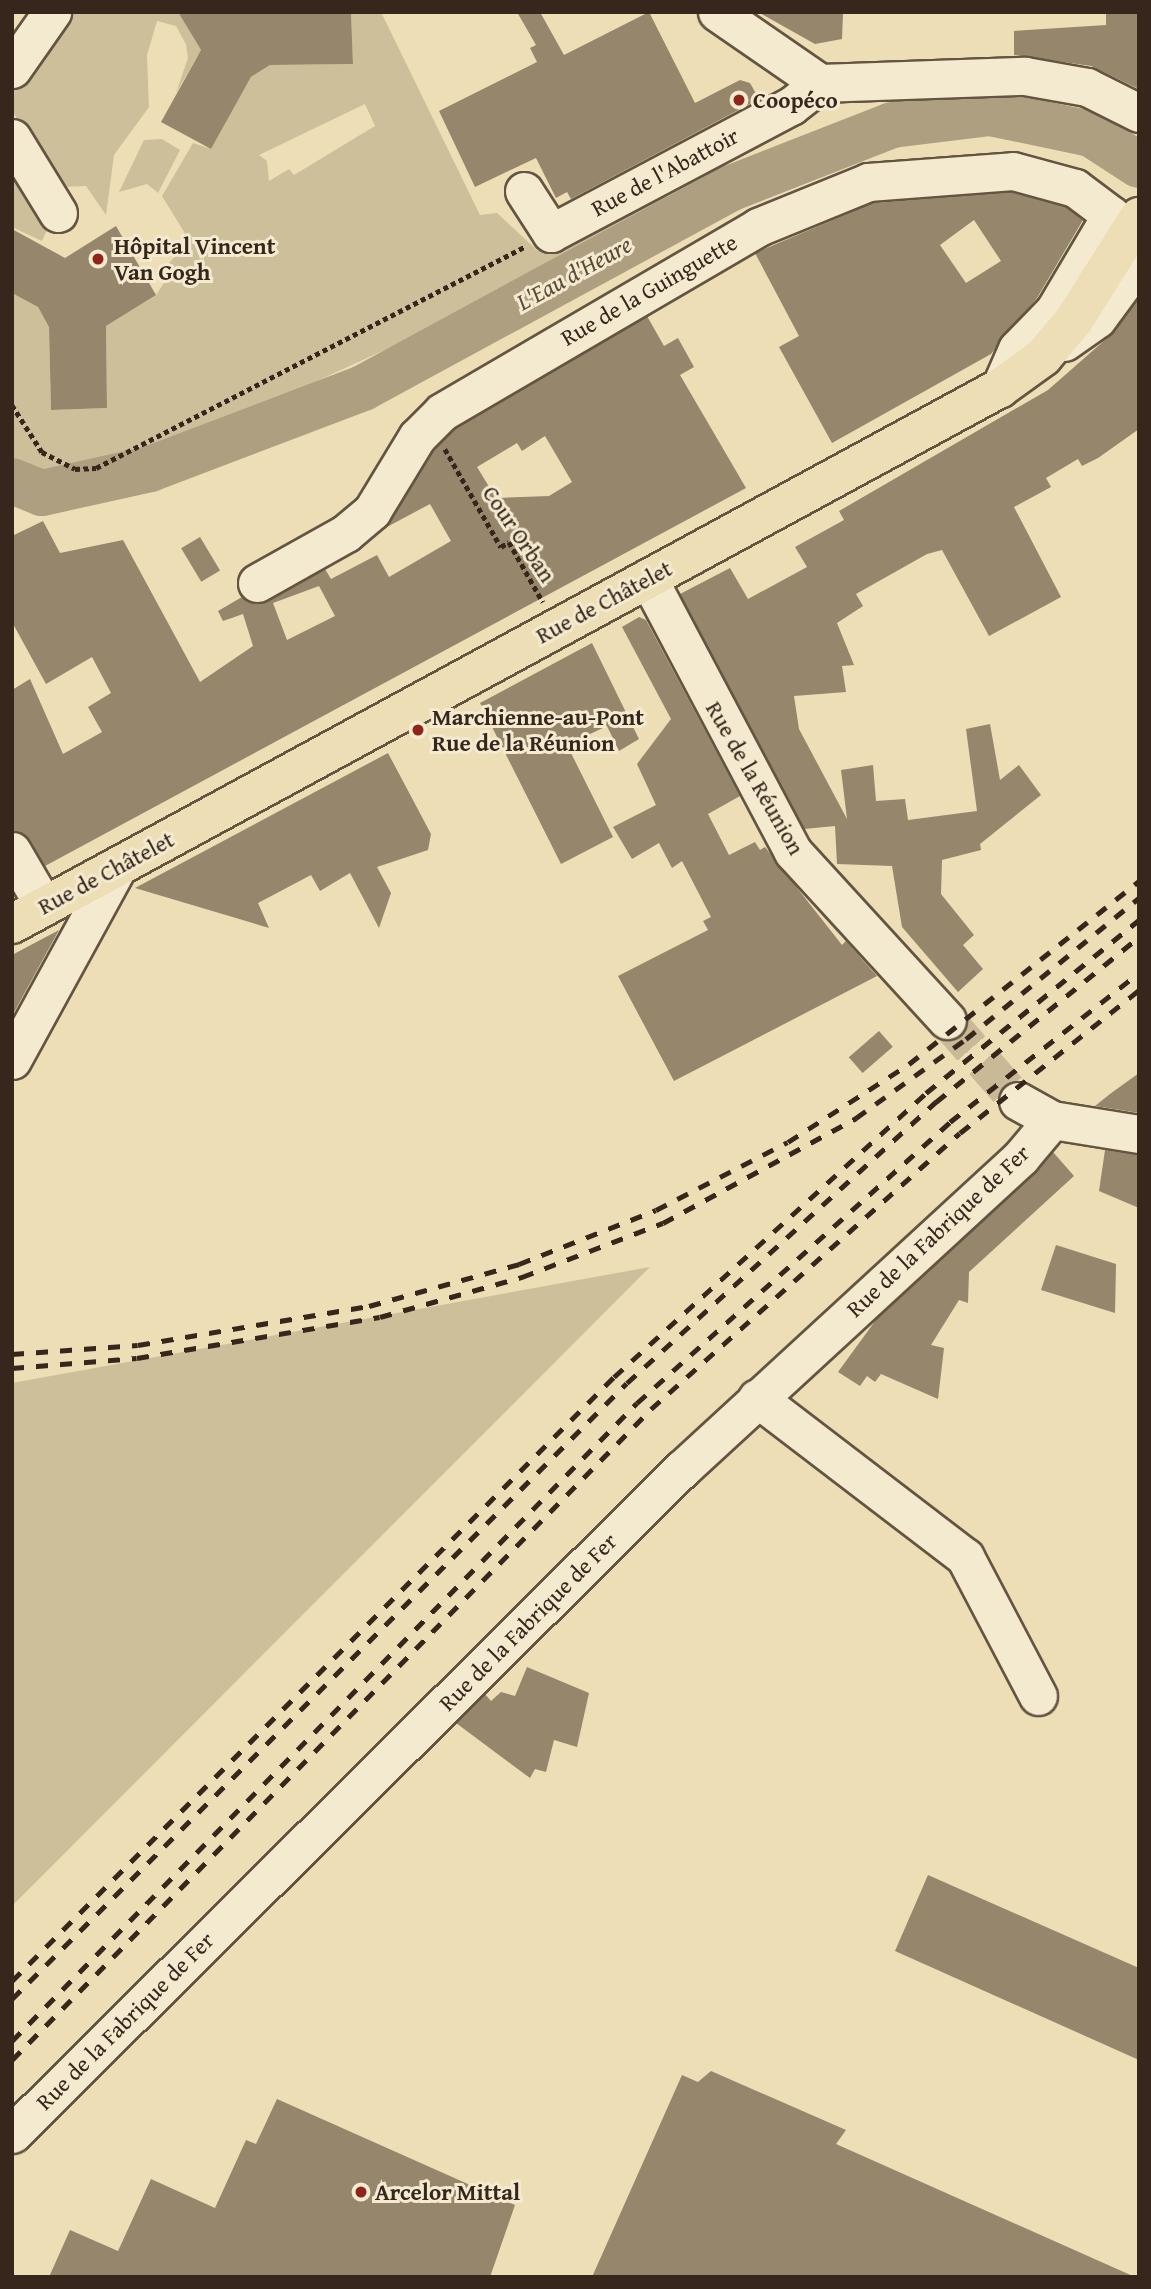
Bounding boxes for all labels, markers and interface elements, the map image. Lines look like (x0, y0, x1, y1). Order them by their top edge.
place label: Coopéco (753, 86, 838, 114)
marker: Coopéco (731, 92, 747, 108)
street label: Rue de l'Abattoir (587, 122, 743, 222)
street label: Rue de la Guinguette (556, 228, 742, 352)
water label: L'Eau d'Heure (512, 230, 636, 316)
place label: Hôpital Vincent Van Gogh (114, 232, 275, 286)
marker: Hôpital Vincent Van Gogh (88, 249, 108, 269)
street label: Cour Orban (477, 481, 561, 587)
street label: Rue de Châtelet (531, 555, 677, 649)
street label: Rue de la Réunion (700, 696, 810, 860)
place label: Marchienne-au-Pont Rue de la Réunion (432, 703, 644, 757)
marker: Marchienne-au-Pont Rue de la Réunion (410, 722, 426, 738)
street label: Rue de Châtelet (33, 826, 179, 920)
street label: Rue de la Fabrique de Fer (841, 1139, 1035, 1323)
street label: Rue de la Fabrique de Fer (433, 1527, 623, 1717)
street label: Rue de la Fabrique de Fer (30, 1926, 220, 2116)
place label: Arcelor Mittal (375, 2178, 520, 2206)
marker: Arcelor Mittal (353, 2184, 369, 2200)

